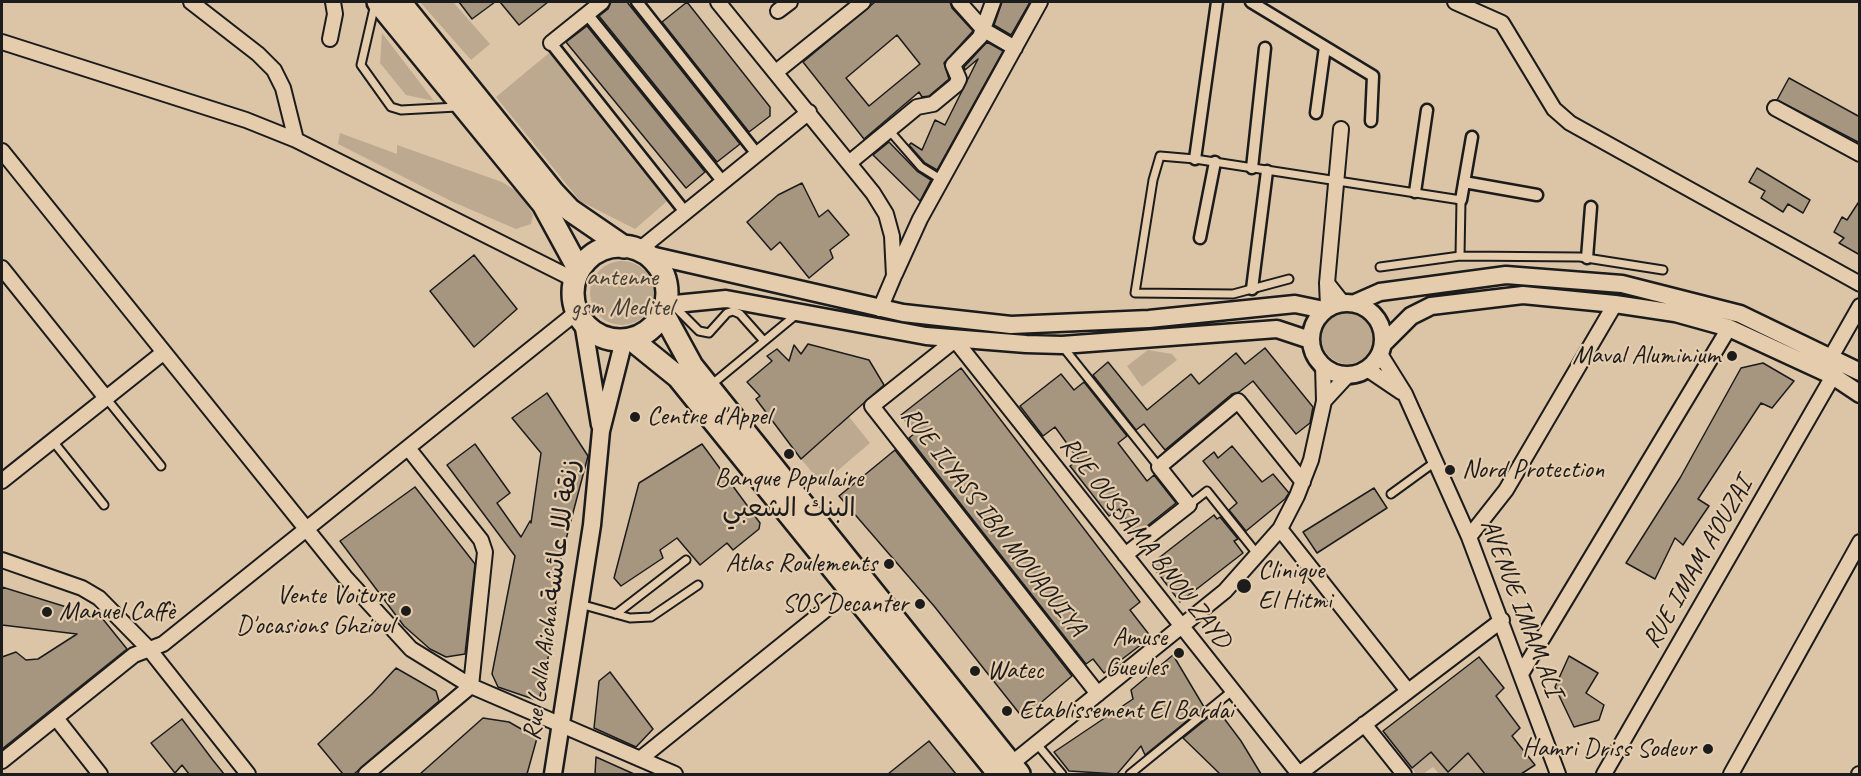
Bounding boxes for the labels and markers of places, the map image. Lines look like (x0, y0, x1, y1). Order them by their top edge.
place label: Maval Aluminium (1572, 340, 1720, 372)
marker: Maval Aluminium (1725, 349, 1739, 363)
place label: Centre d'Appel (647, 401, 771, 433)
marker: Centre d'Appel (628, 410, 642, 424)
marker: Banque Populaire البنك الشعبي (782, 447, 796, 461)
place label: Nord Protection (1462, 454, 1604, 486)
place label: Banque Populaire البنك الشعبي (715, 463, 863, 524)
marker: Nord Protection (1443, 463, 1457, 477)
place label: Atlas Roulements (726, 548, 877, 580)
place label: Clinique El Hitmi (1258, 555, 1332, 616)
marker: Atlas Roulements (882, 557, 896, 571)
marker: Clinique El Hitmi (1235, 577, 1253, 595)
place label: Vente Voiture D'ocasions Ghzioul (236, 580, 394, 642)
place label: SOS Decanter (782, 588, 908, 620)
place label: Manuel Caffè (59, 596, 175, 628)
marker: SOS Decanter (913, 597, 927, 611)
marker: Vente Voiture D'ocasions Ghzioul (399, 604, 413, 618)
marker: Manuel Caffè (40, 605, 54, 619)
place label: Amuse Gueules (1105, 622, 1167, 684)
marker: Amuse Gueules (1172, 646, 1186, 660)
place label: Watec (987, 655, 1043, 687)
marker: Watec (968, 664, 982, 678)
place label: Etablissement El Bardai (1019, 695, 1233, 727)
marker: Etablissement El Bardai (1000, 704, 1014, 718)
place label: Hamri Driss Sodeur (1522, 733, 1696, 765)
marker: Hamri Driss Sodeur (1701, 742, 1715, 756)

